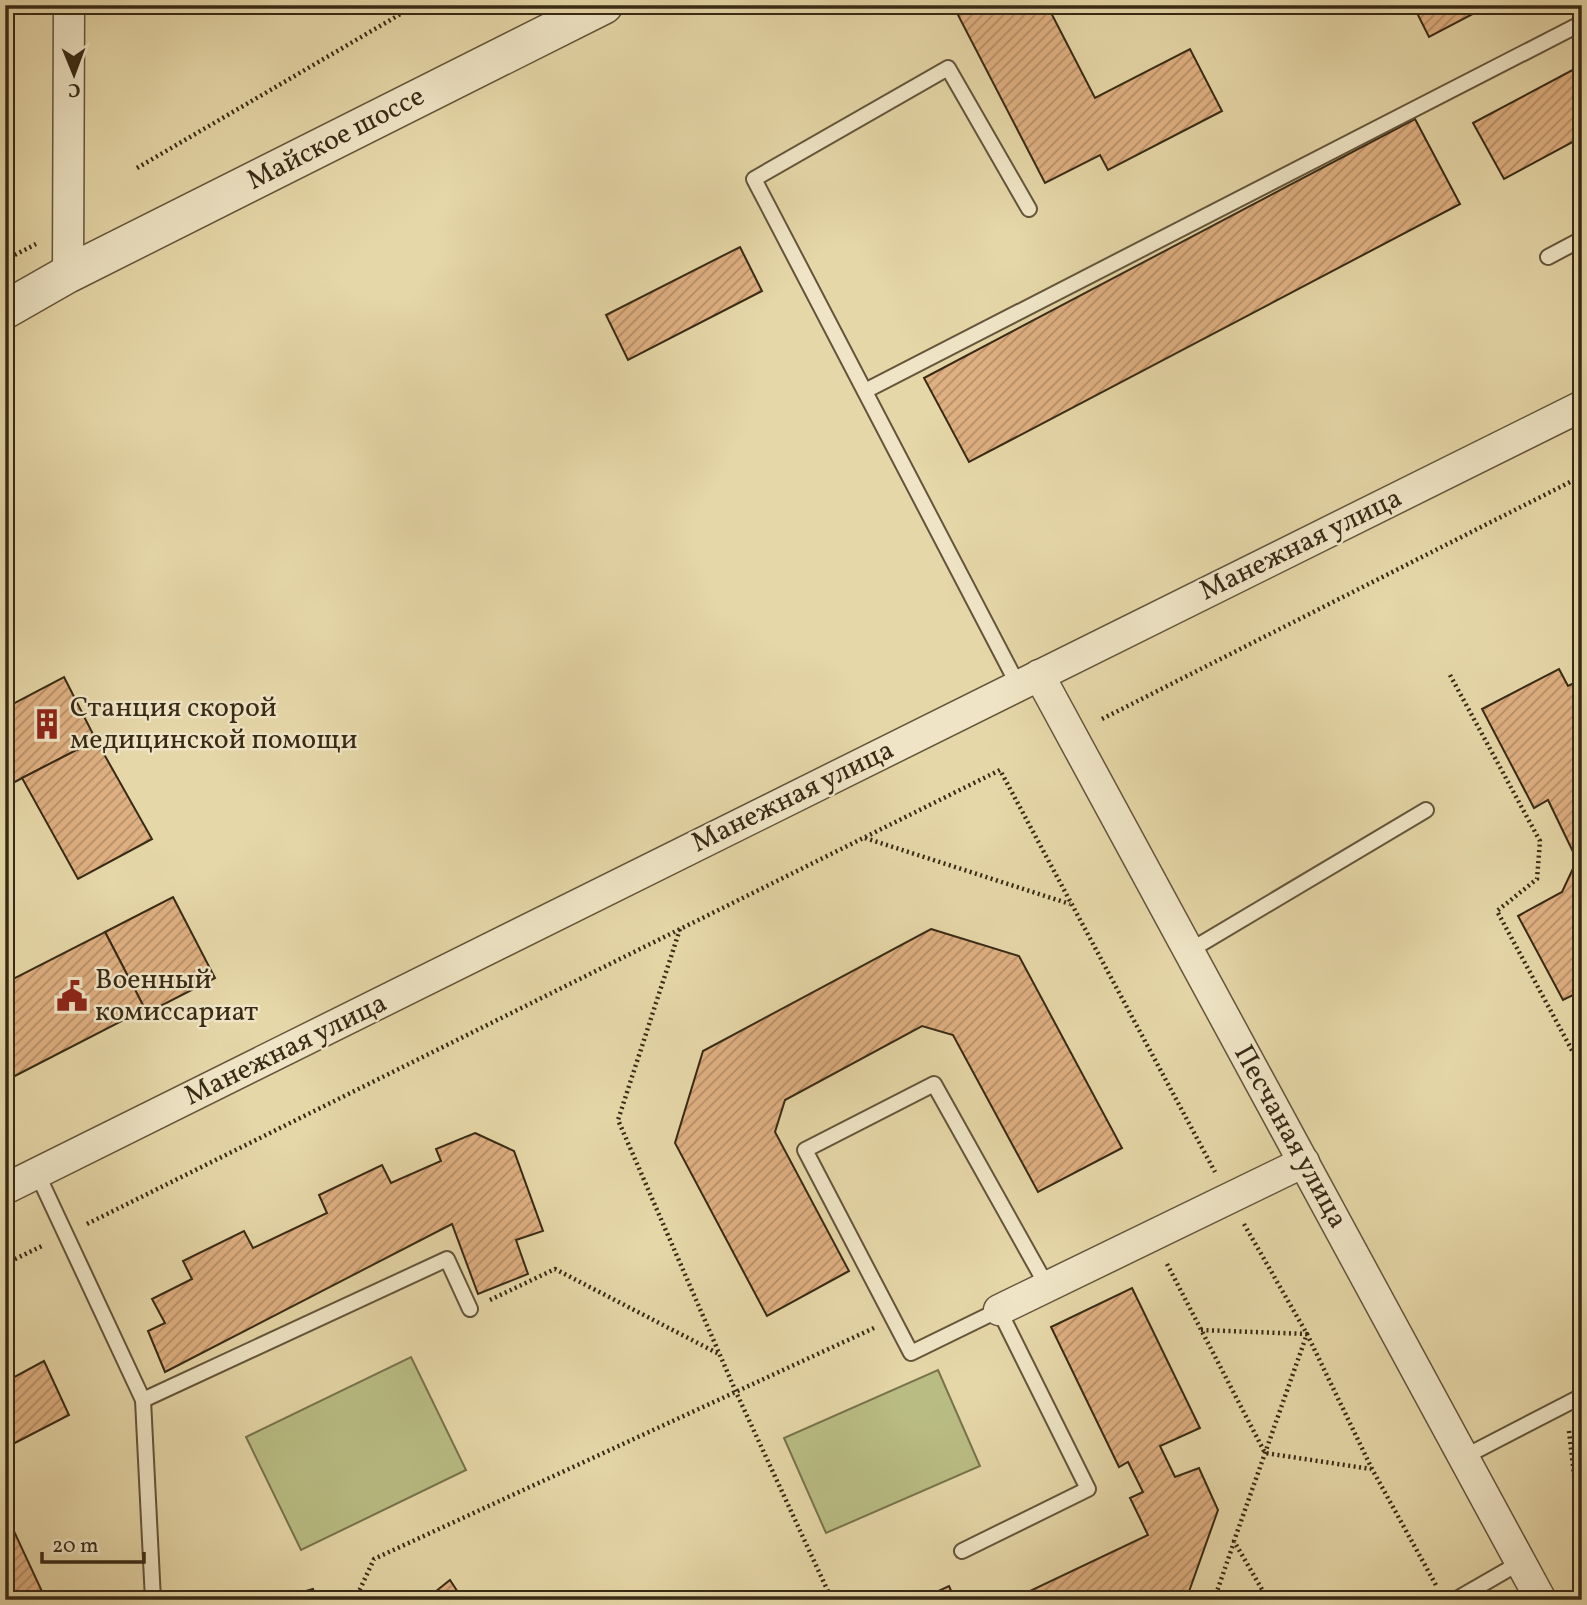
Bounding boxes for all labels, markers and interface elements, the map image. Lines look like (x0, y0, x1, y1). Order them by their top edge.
north arrow (38, 38, 108, 108)
text: С (68, 76, 81, 102)
street label: Майское шоссе (241, 78, 431, 200)
street label: Манежная улица (1193, 479, 1409, 611)
place label: Станция скорой медицинской помощи (70, 689, 358, 760)
building icon: Станция скорой медицинской помощи (30, 707, 64, 741)
street label: Манежная улица (685, 731, 901, 863)
place label: Военный комиссариат (95, 961, 258, 1032)
public building icon: Военный комиссариат (55, 979, 89, 1013)
street label: Манежная улица (178, 984, 394, 1116)
street label: Песчаная улица (1223, 1038, 1357, 1236)
scale bar (42, 1521, 144, 1565)
text: 20 m (52, 1532, 98, 1561)

